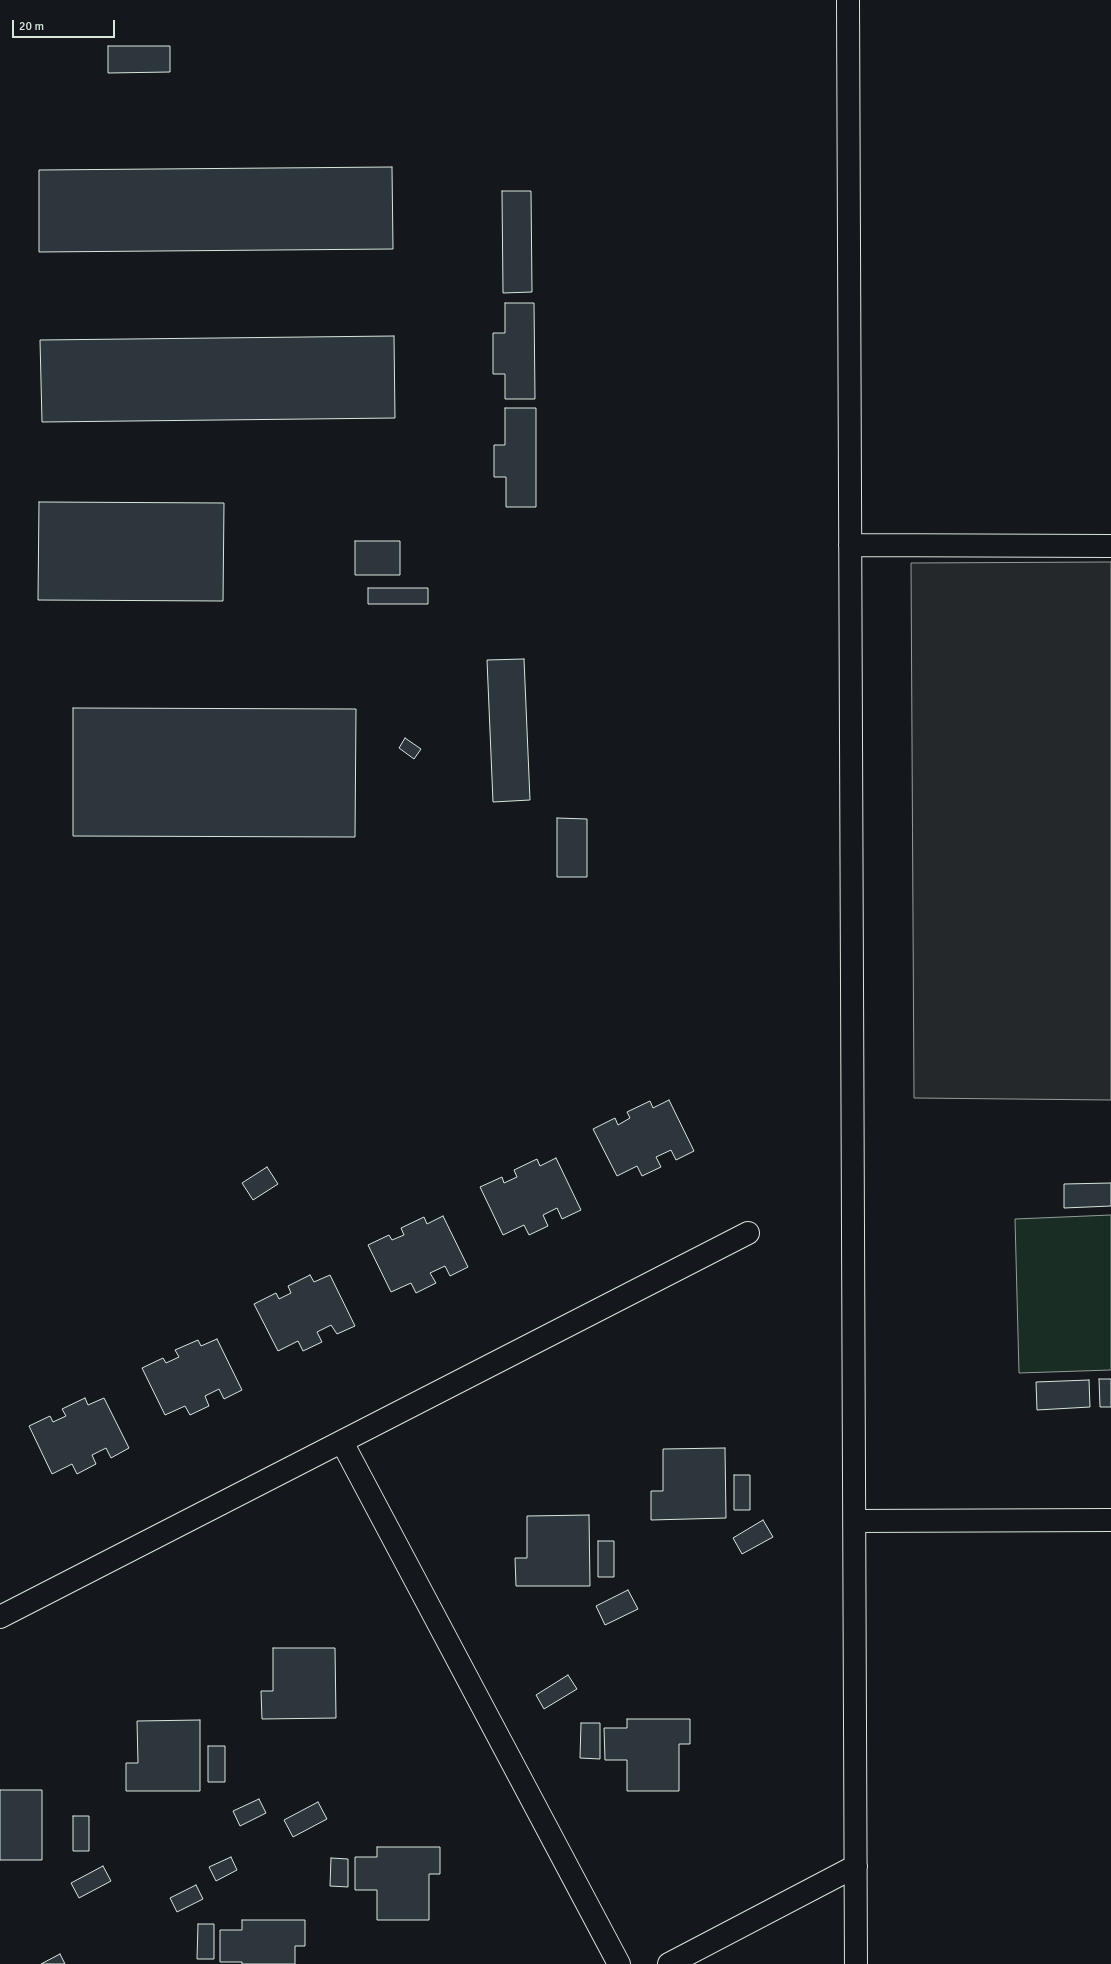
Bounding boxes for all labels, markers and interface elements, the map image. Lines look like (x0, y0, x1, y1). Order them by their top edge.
scale bar (14, 12, 117, 38)
text: 20 m (19, 19, 44, 34)

